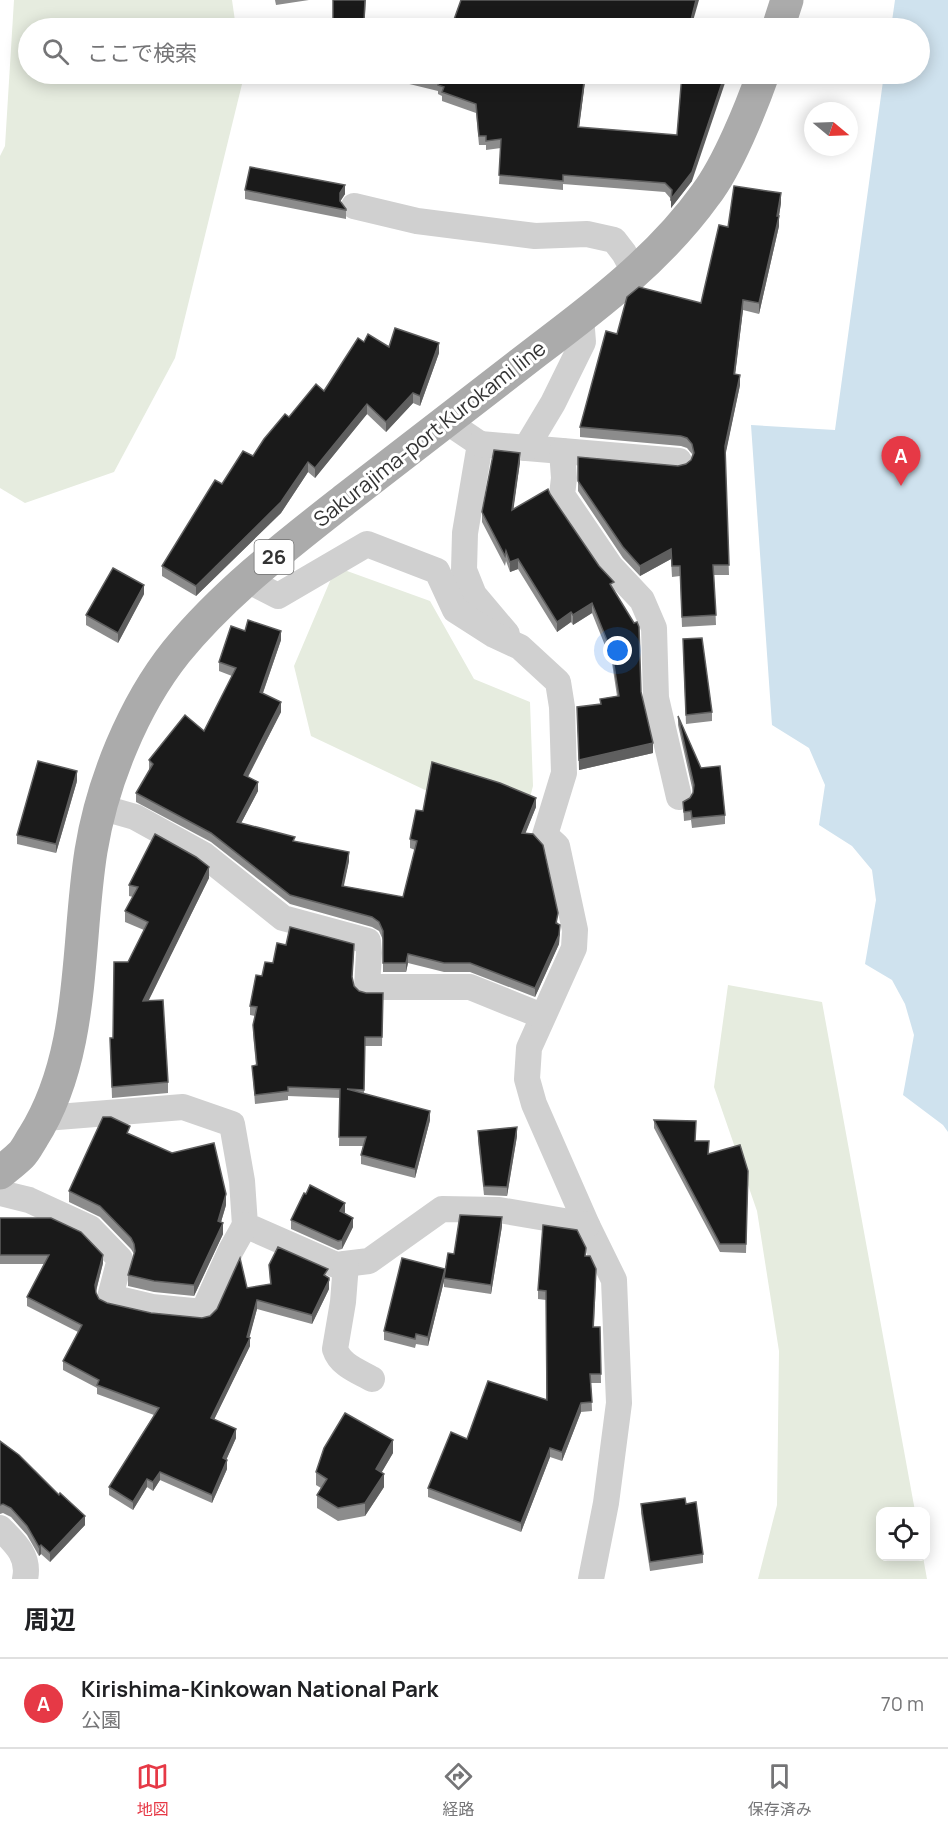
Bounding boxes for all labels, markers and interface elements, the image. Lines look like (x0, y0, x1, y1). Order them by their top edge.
search box (18, 18, 930, 84)
icon: search (39, 35, 72, 68)
text: ここで検索 (87, 38, 197, 68)
north arrow (804, 102, 858, 156)
street label: Sakurajima-port Kurokami line (308, 334, 551, 533)
pin: A (882, 436, 920, 486)
road number: 26 (254, 540, 294, 574)
your location (603, 636, 632, 665)
map controls (876, 1507, 930, 1561)
button: locate (876, 1507, 930, 1561)
text: 周辺 (24, 1601, 76, 1637)
text: Kirishima-Kinkowan National Park (81, 1674, 438, 1704)
text: A (37, 1690, 50, 1717)
text: 70 m (881, 1690, 924, 1717)
text: 公園 (81, 1706, 121, 1733)
tab: 地図 (136, 1760, 169, 1820)
tab: 経路 (442, 1760, 475, 1820)
tab: 保存済み (748, 1760, 812, 1820)

